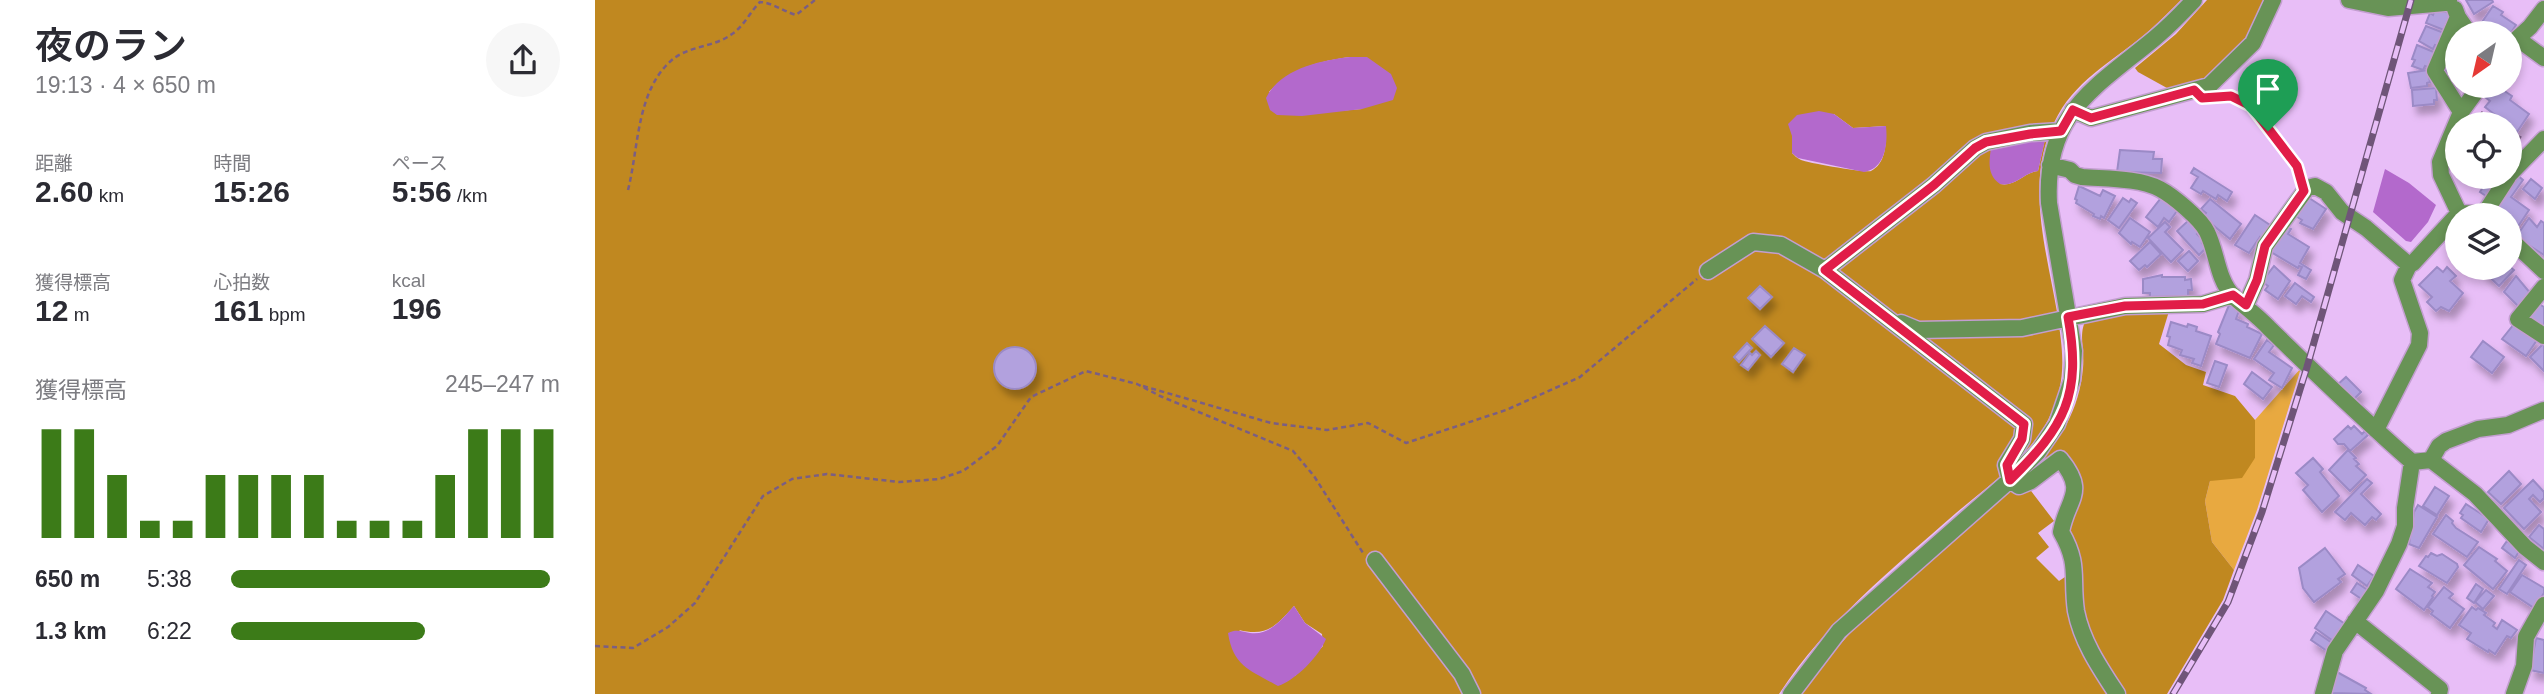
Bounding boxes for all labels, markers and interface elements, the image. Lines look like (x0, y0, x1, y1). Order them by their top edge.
north arrow (2445, 21, 2522, 98)
map controls (2445, 21, 2522, 280)
button: share (486, 23, 560, 97)
text: 夜のラン (35, 25, 187, 67)
pin (2238, 59, 2298, 131)
icon: arrive (2249, 70, 2287, 108)
text: 19:13 · 4 × 650 m (35, 72, 216, 98)
button: locate (2445, 112, 2522, 189)
text: 距離 (35, 153, 73, 174)
text: 時間 (213, 153, 251, 174)
text: ペース (392, 153, 448, 174)
text: 2.60 (35, 175, 93, 208)
text: 15:26 (213, 175, 290, 208)
text: 5:56 (392, 175, 452, 208)
text: km (93, 185, 124, 206)
text: /km (452, 185, 488, 206)
button: layers (2445, 203, 2522, 280)
text: kcal (392, 270, 425, 291)
text: 獲得標高 (35, 272, 111, 293)
text: 心拍数 (213, 272, 270, 293)
text: 196 (392, 292, 442, 325)
text: 12 (35, 294, 68, 327)
text: 161 (213, 294, 263, 327)
text: m (68, 304, 89, 325)
text: bpm (263, 304, 306, 325)
text: 245–247 m (445, 371, 560, 397)
text: 獲得標高 (35, 377, 127, 403)
text: 650 m (35, 566, 100, 592)
text: 5:38 (147, 566, 192, 592)
text: 1.3 km (35, 618, 107, 644)
text: 6:22 (147, 618, 192, 644)

